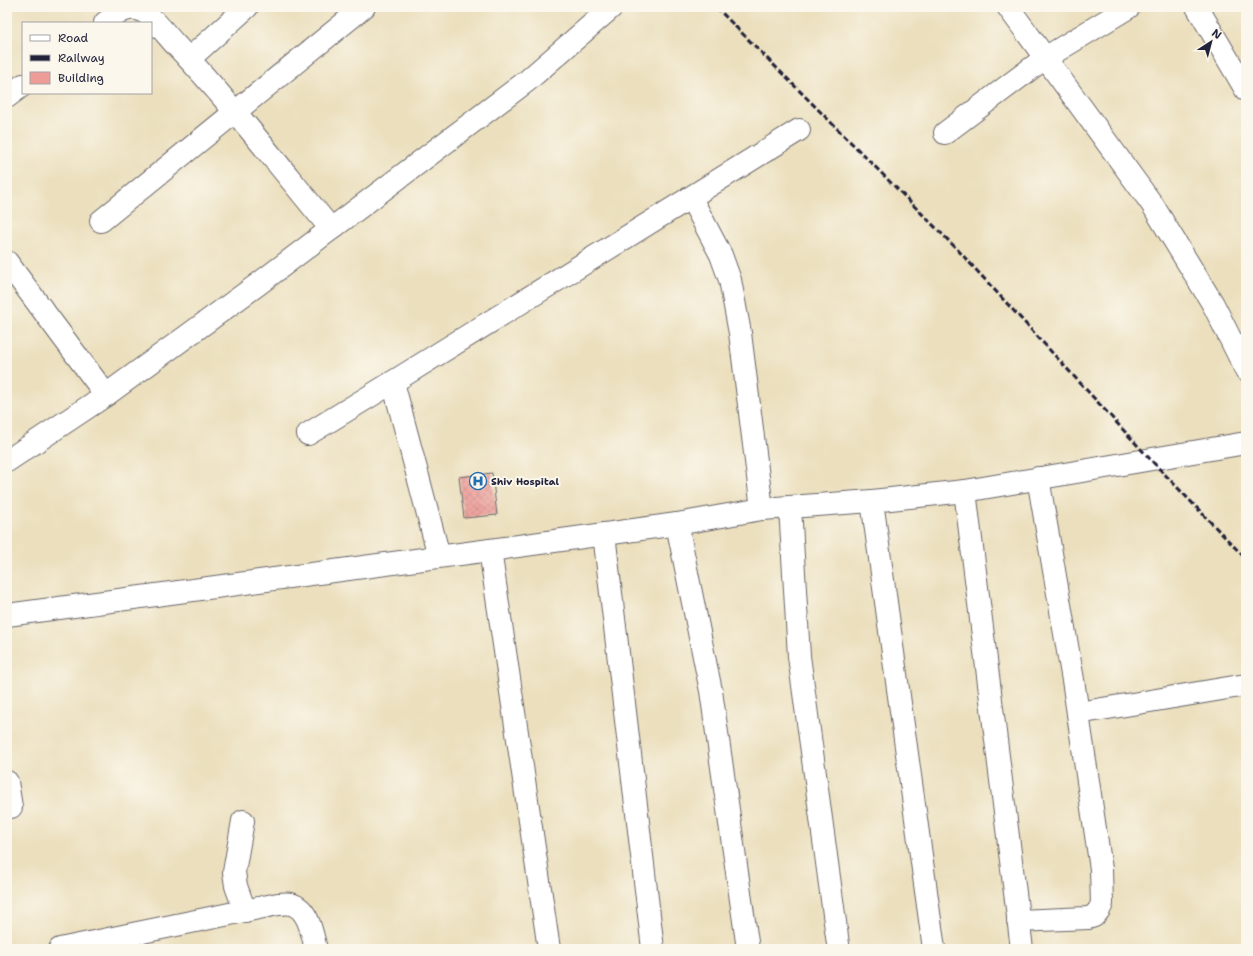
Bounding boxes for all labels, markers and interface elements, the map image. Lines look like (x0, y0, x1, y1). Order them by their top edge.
legend (22, 22, 152, 94)
north arrow (1191, 22, 1231, 62)
text: N (1209, 26, 1225, 43)
text: Road (58, 30, 89, 46)
text: Railway (58, 50, 105, 66)
text: Building (58, 70, 104, 86)
hospital icon: Shiv Hospital (468, 471, 488, 491)
place label: Shiv Hospital (491, 475, 559, 488)

